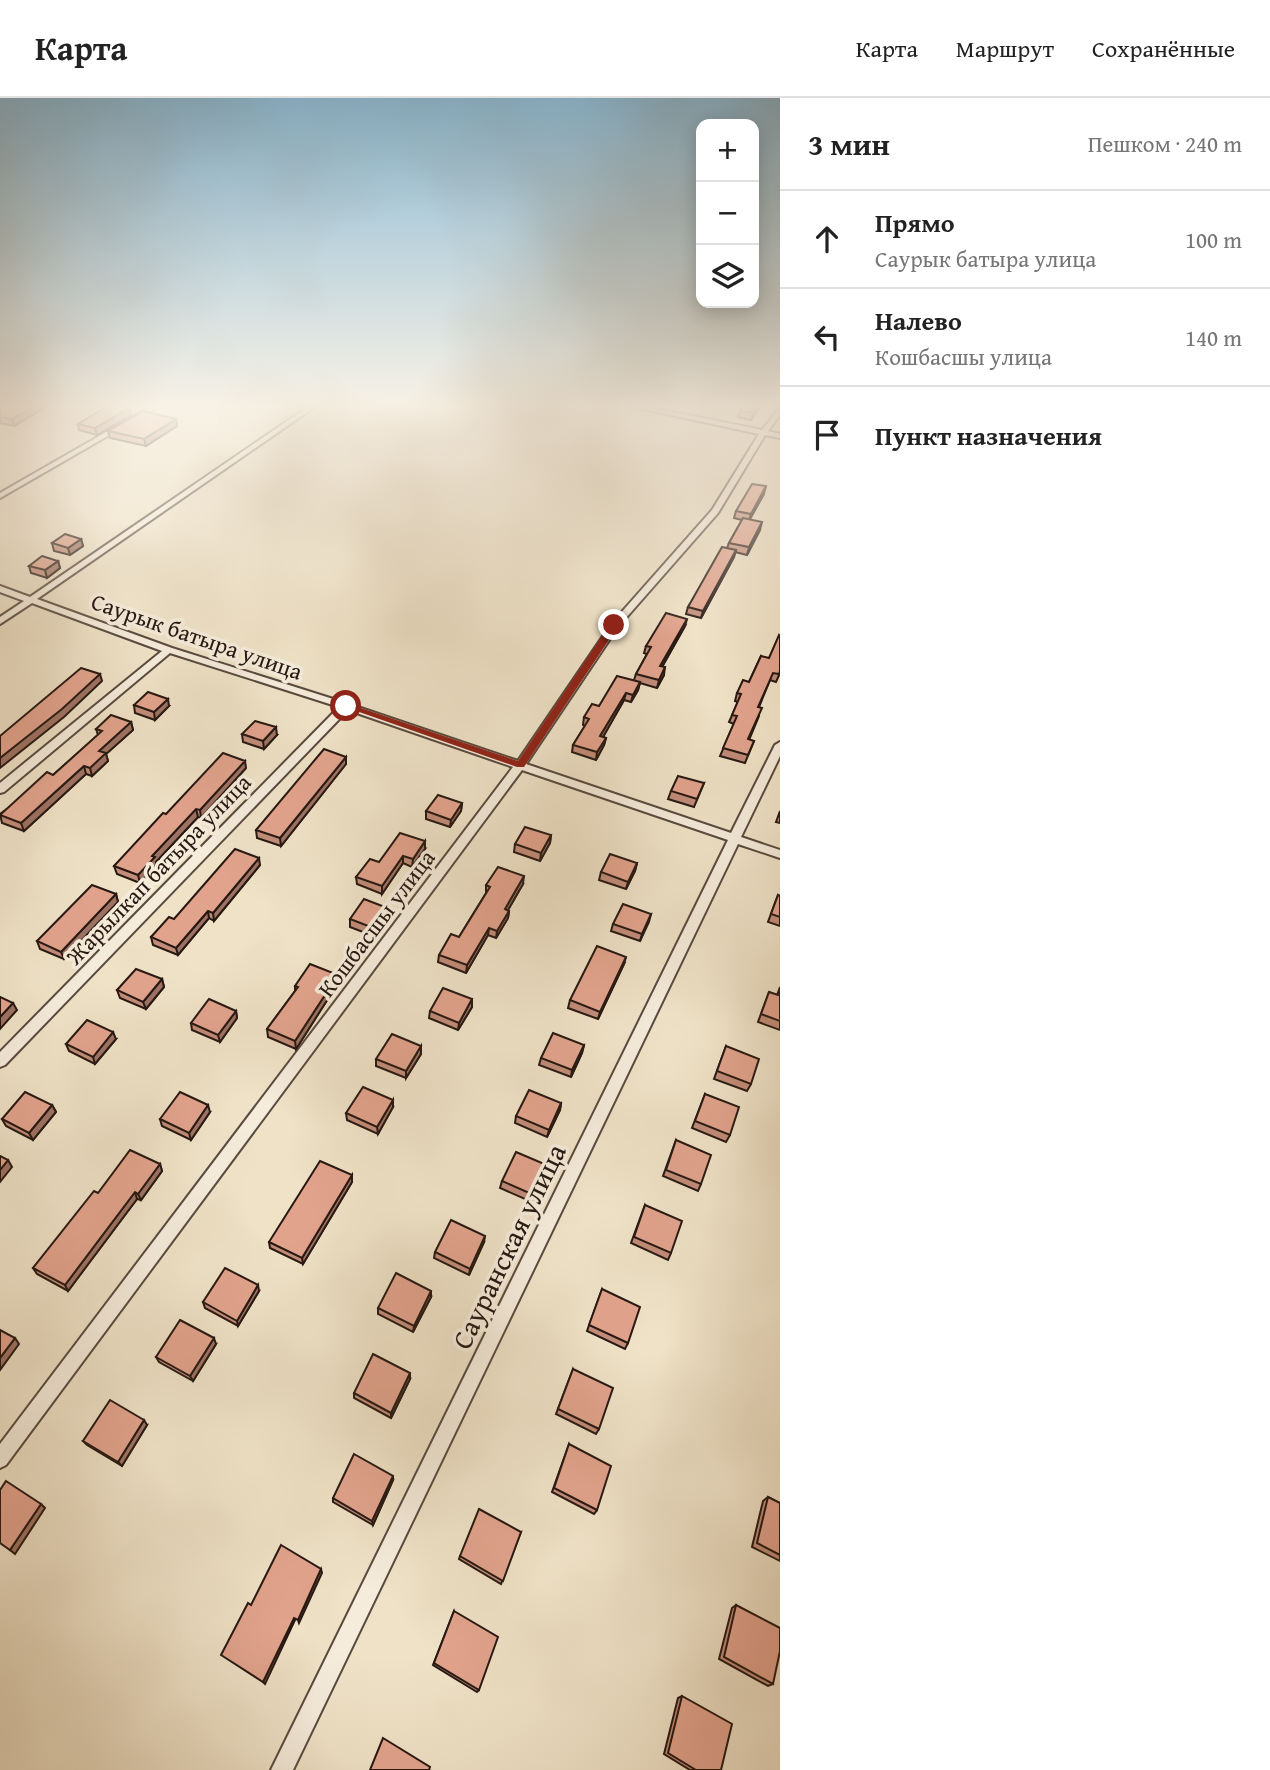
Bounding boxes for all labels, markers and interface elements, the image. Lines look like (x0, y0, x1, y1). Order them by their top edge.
text: Карта (35, 24, 127, 72)
text: Карта (856, 31, 918, 66)
text: Маршрут (956, 31, 1054, 66)
text: Сохранённые (1092, 31, 1235, 66)
map controls (696, 119, 759, 308)
button: + (696, 119, 759, 182)
text: 3 мин (808, 122, 890, 166)
text: Пешком · 240 m (1088, 127, 1242, 160)
button: − (696, 182, 759, 245)
text: Прямо (875, 203, 955, 242)
icon: ahead (808, 220, 846, 258)
text: 100 m (1185, 223, 1242, 256)
text: Саурык батыра улица (875, 242, 1096, 275)
button: layers (696, 245, 759, 308)
text: Налево (875, 301, 962, 340)
icon: left (808, 318, 846, 356)
text: 140 m (1185, 321, 1242, 354)
text: Кошбасшы улица (875, 340, 1052, 373)
icon: arrive (808, 416, 846, 454)
text: Пункт назначения (875, 416, 1102, 455)
street label: Саурык батыра улица (87, 584, 307, 688)
route end (598, 609, 629, 640)
route start (330, 690, 361, 721)
street label: Жарылкап батыра улица (57, 766, 258, 973)
street label: Кошбасшы улица (310, 842, 442, 1004)
street label: Сауранская улица (441, 1136, 576, 1356)

